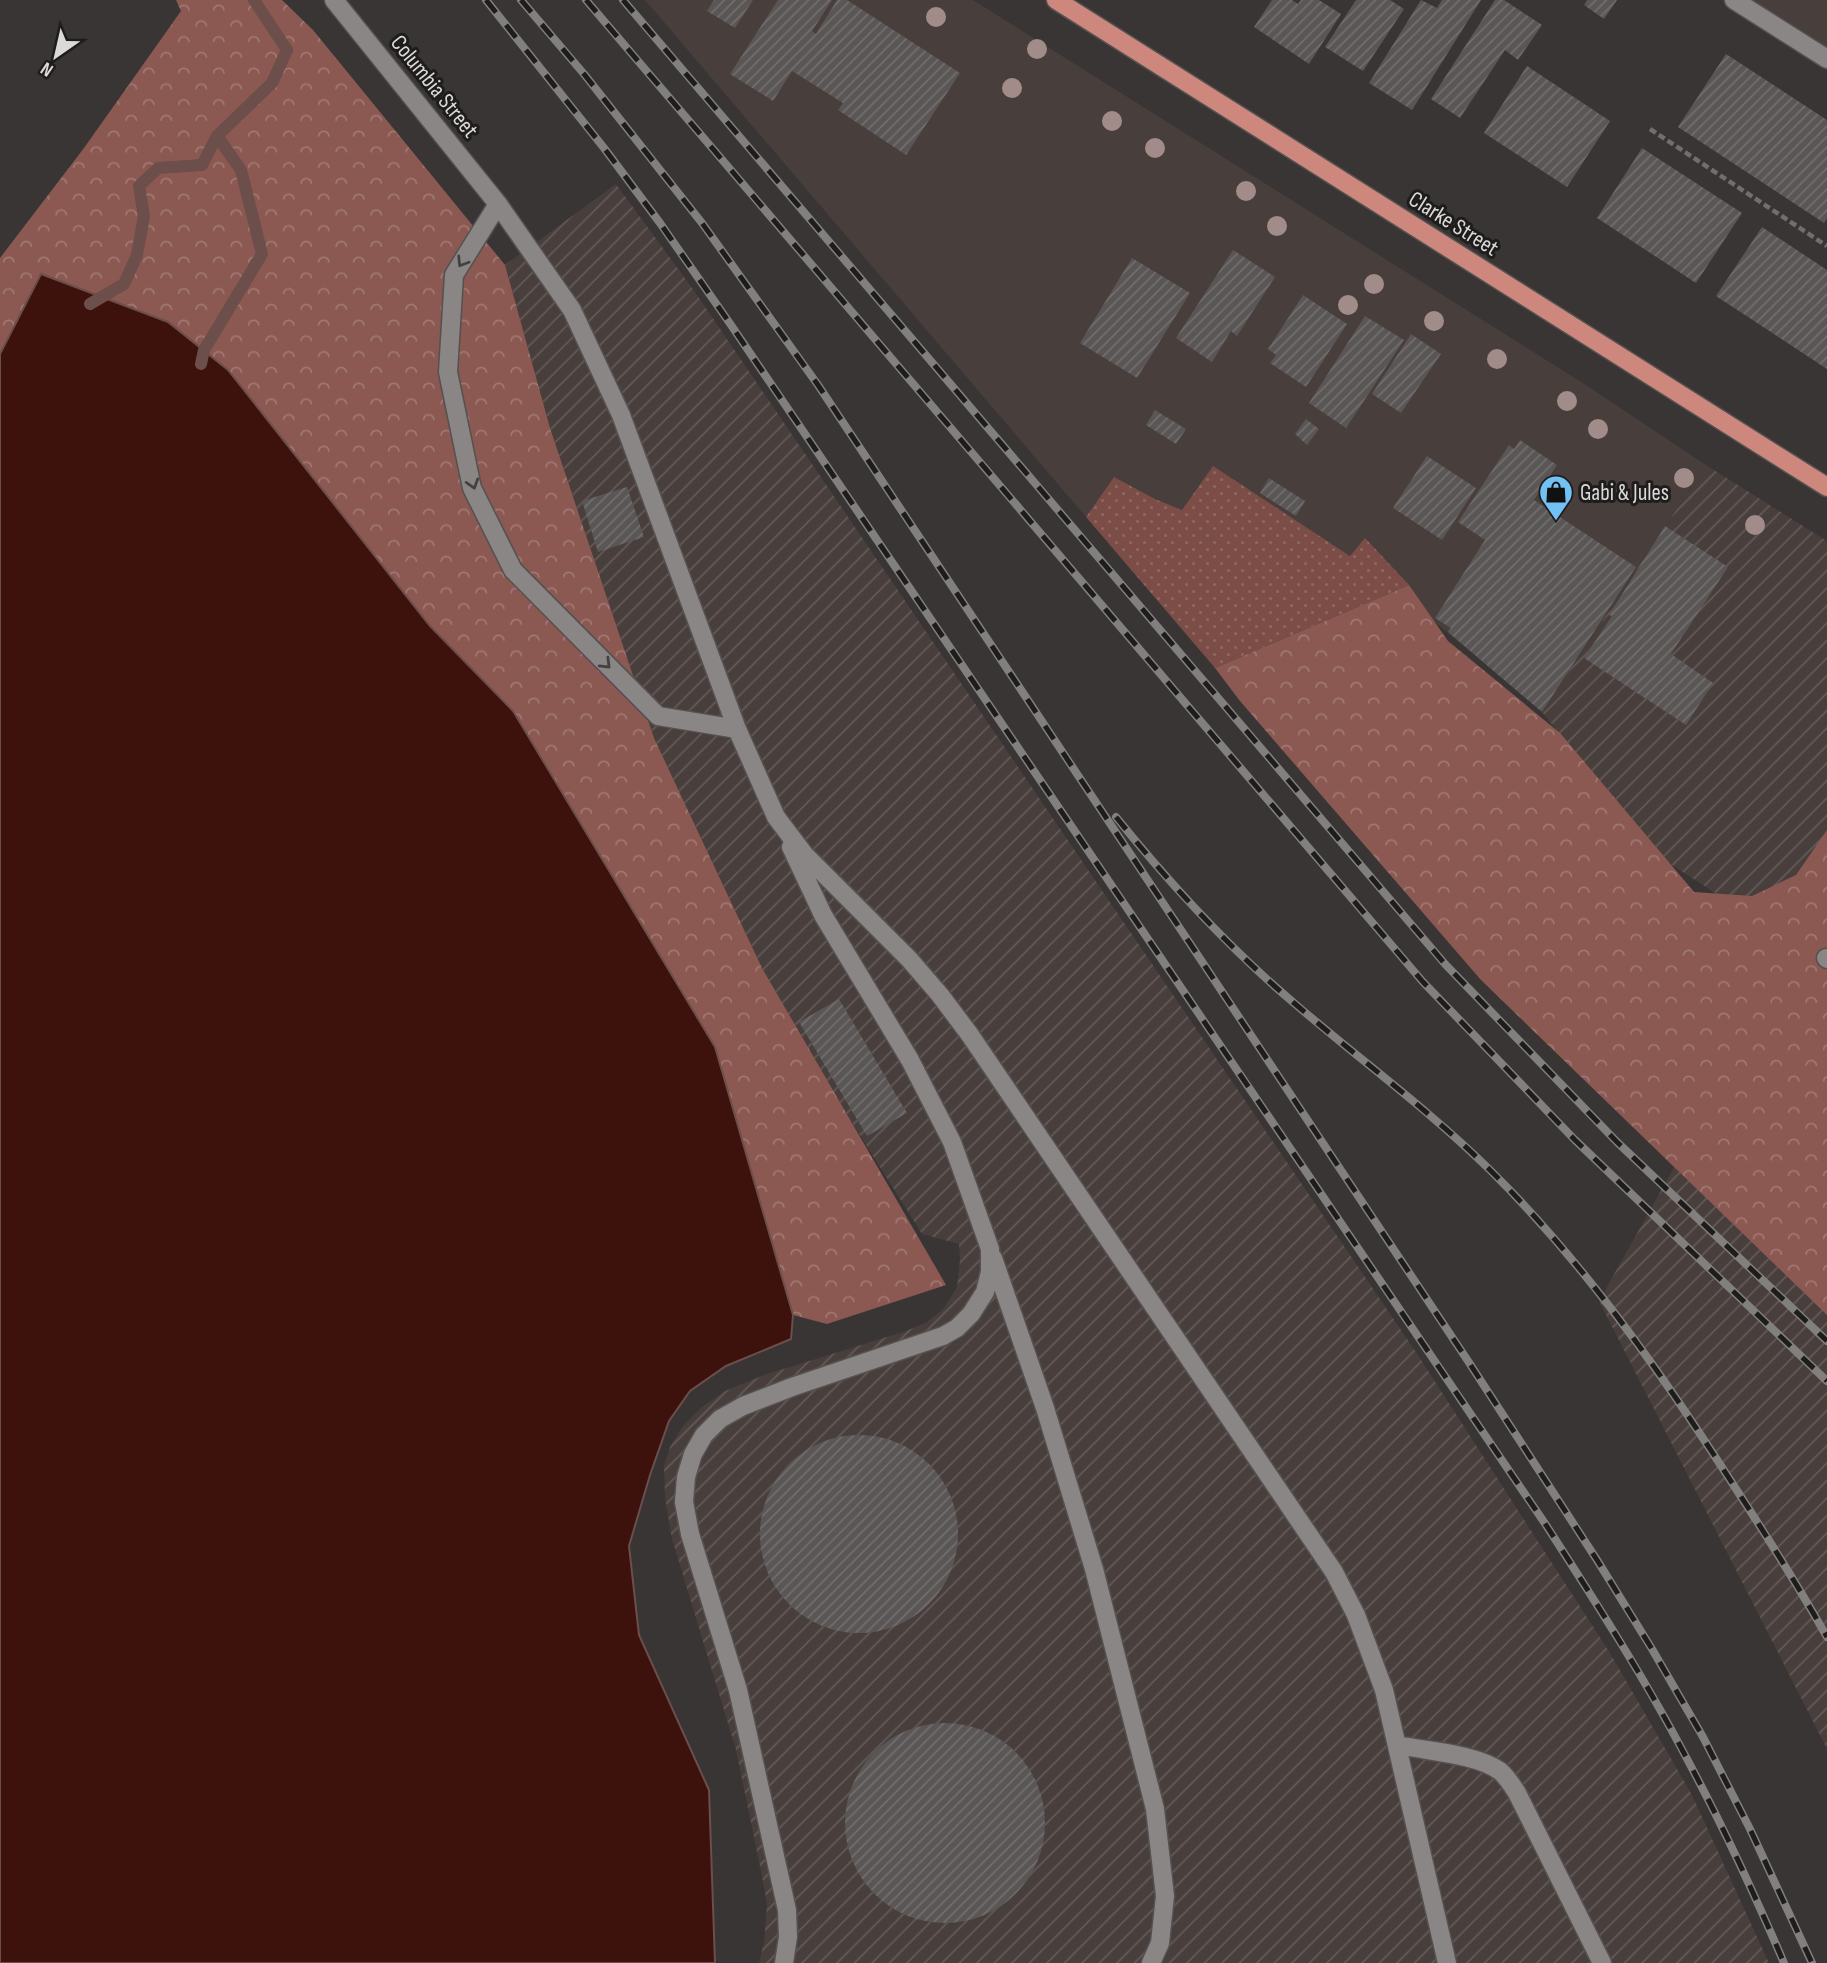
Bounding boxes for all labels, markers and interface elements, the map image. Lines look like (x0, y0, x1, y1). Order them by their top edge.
north arrow (21, 21, 91, 91)
street label: Columbia Street (384, 30, 484, 144)
text: N (37, 56, 58, 81)
street label: Clarke Street (1403, 185, 1504, 262)
one-way arrow (458, 254, 471, 267)
shop icon: Gabi & Jules (1537, 473, 1575, 522)
one-way arrow (464, 478, 479, 490)
place label: Gabi & Jules (1580, 479, 1669, 507)
one-way arrow (598, 655, 611, 668)

